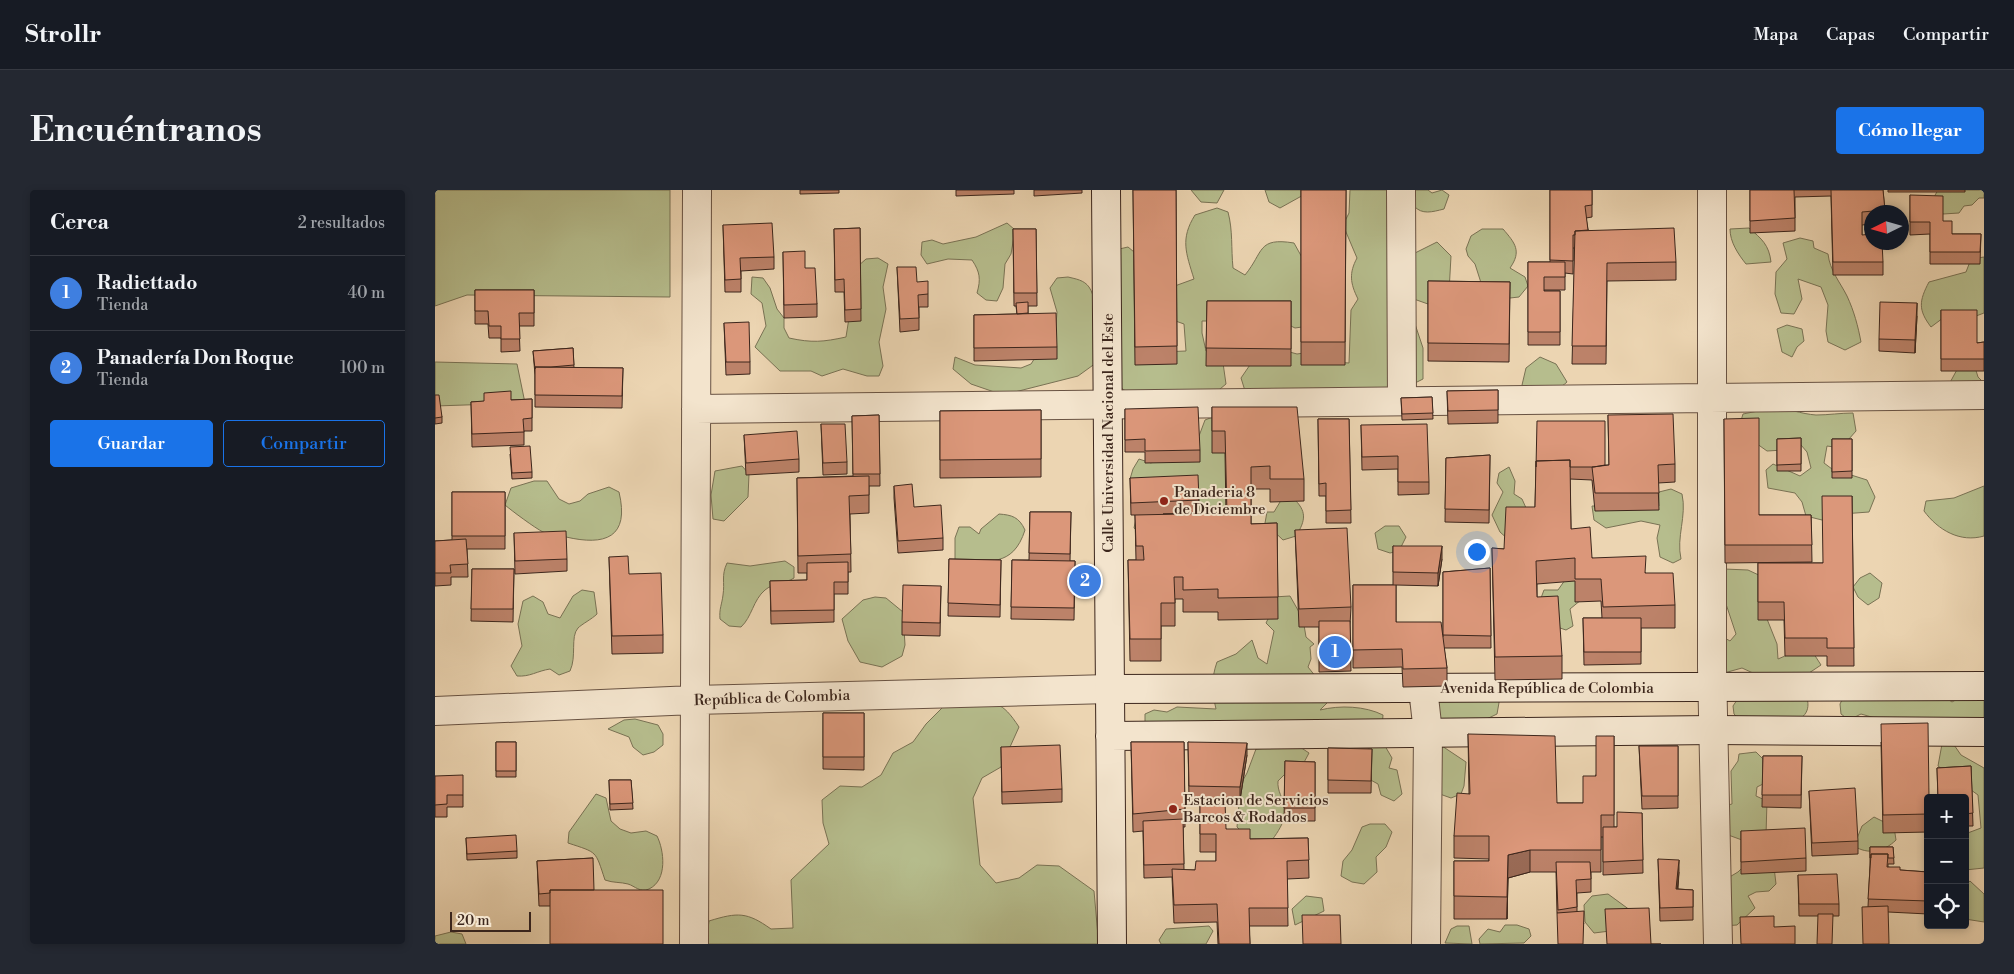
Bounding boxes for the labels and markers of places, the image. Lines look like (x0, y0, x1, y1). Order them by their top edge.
place label: Panaderia 8 de Diciembre (1174, 483, 1266, 519)
marker: Panaderia 8 de Diciembre (1158, 495, 1170, 507)
pin: 2 (1069, 562, 1101, 600)
pin: 1 (1319, 633, 1351, 671)
place label: Estacion de Servicios Barcos & Rodados (1182, 791, 1329, 827)
marker: Estacion de Servicios Barcos & Rodados (1167, 803, 1179, 815)

